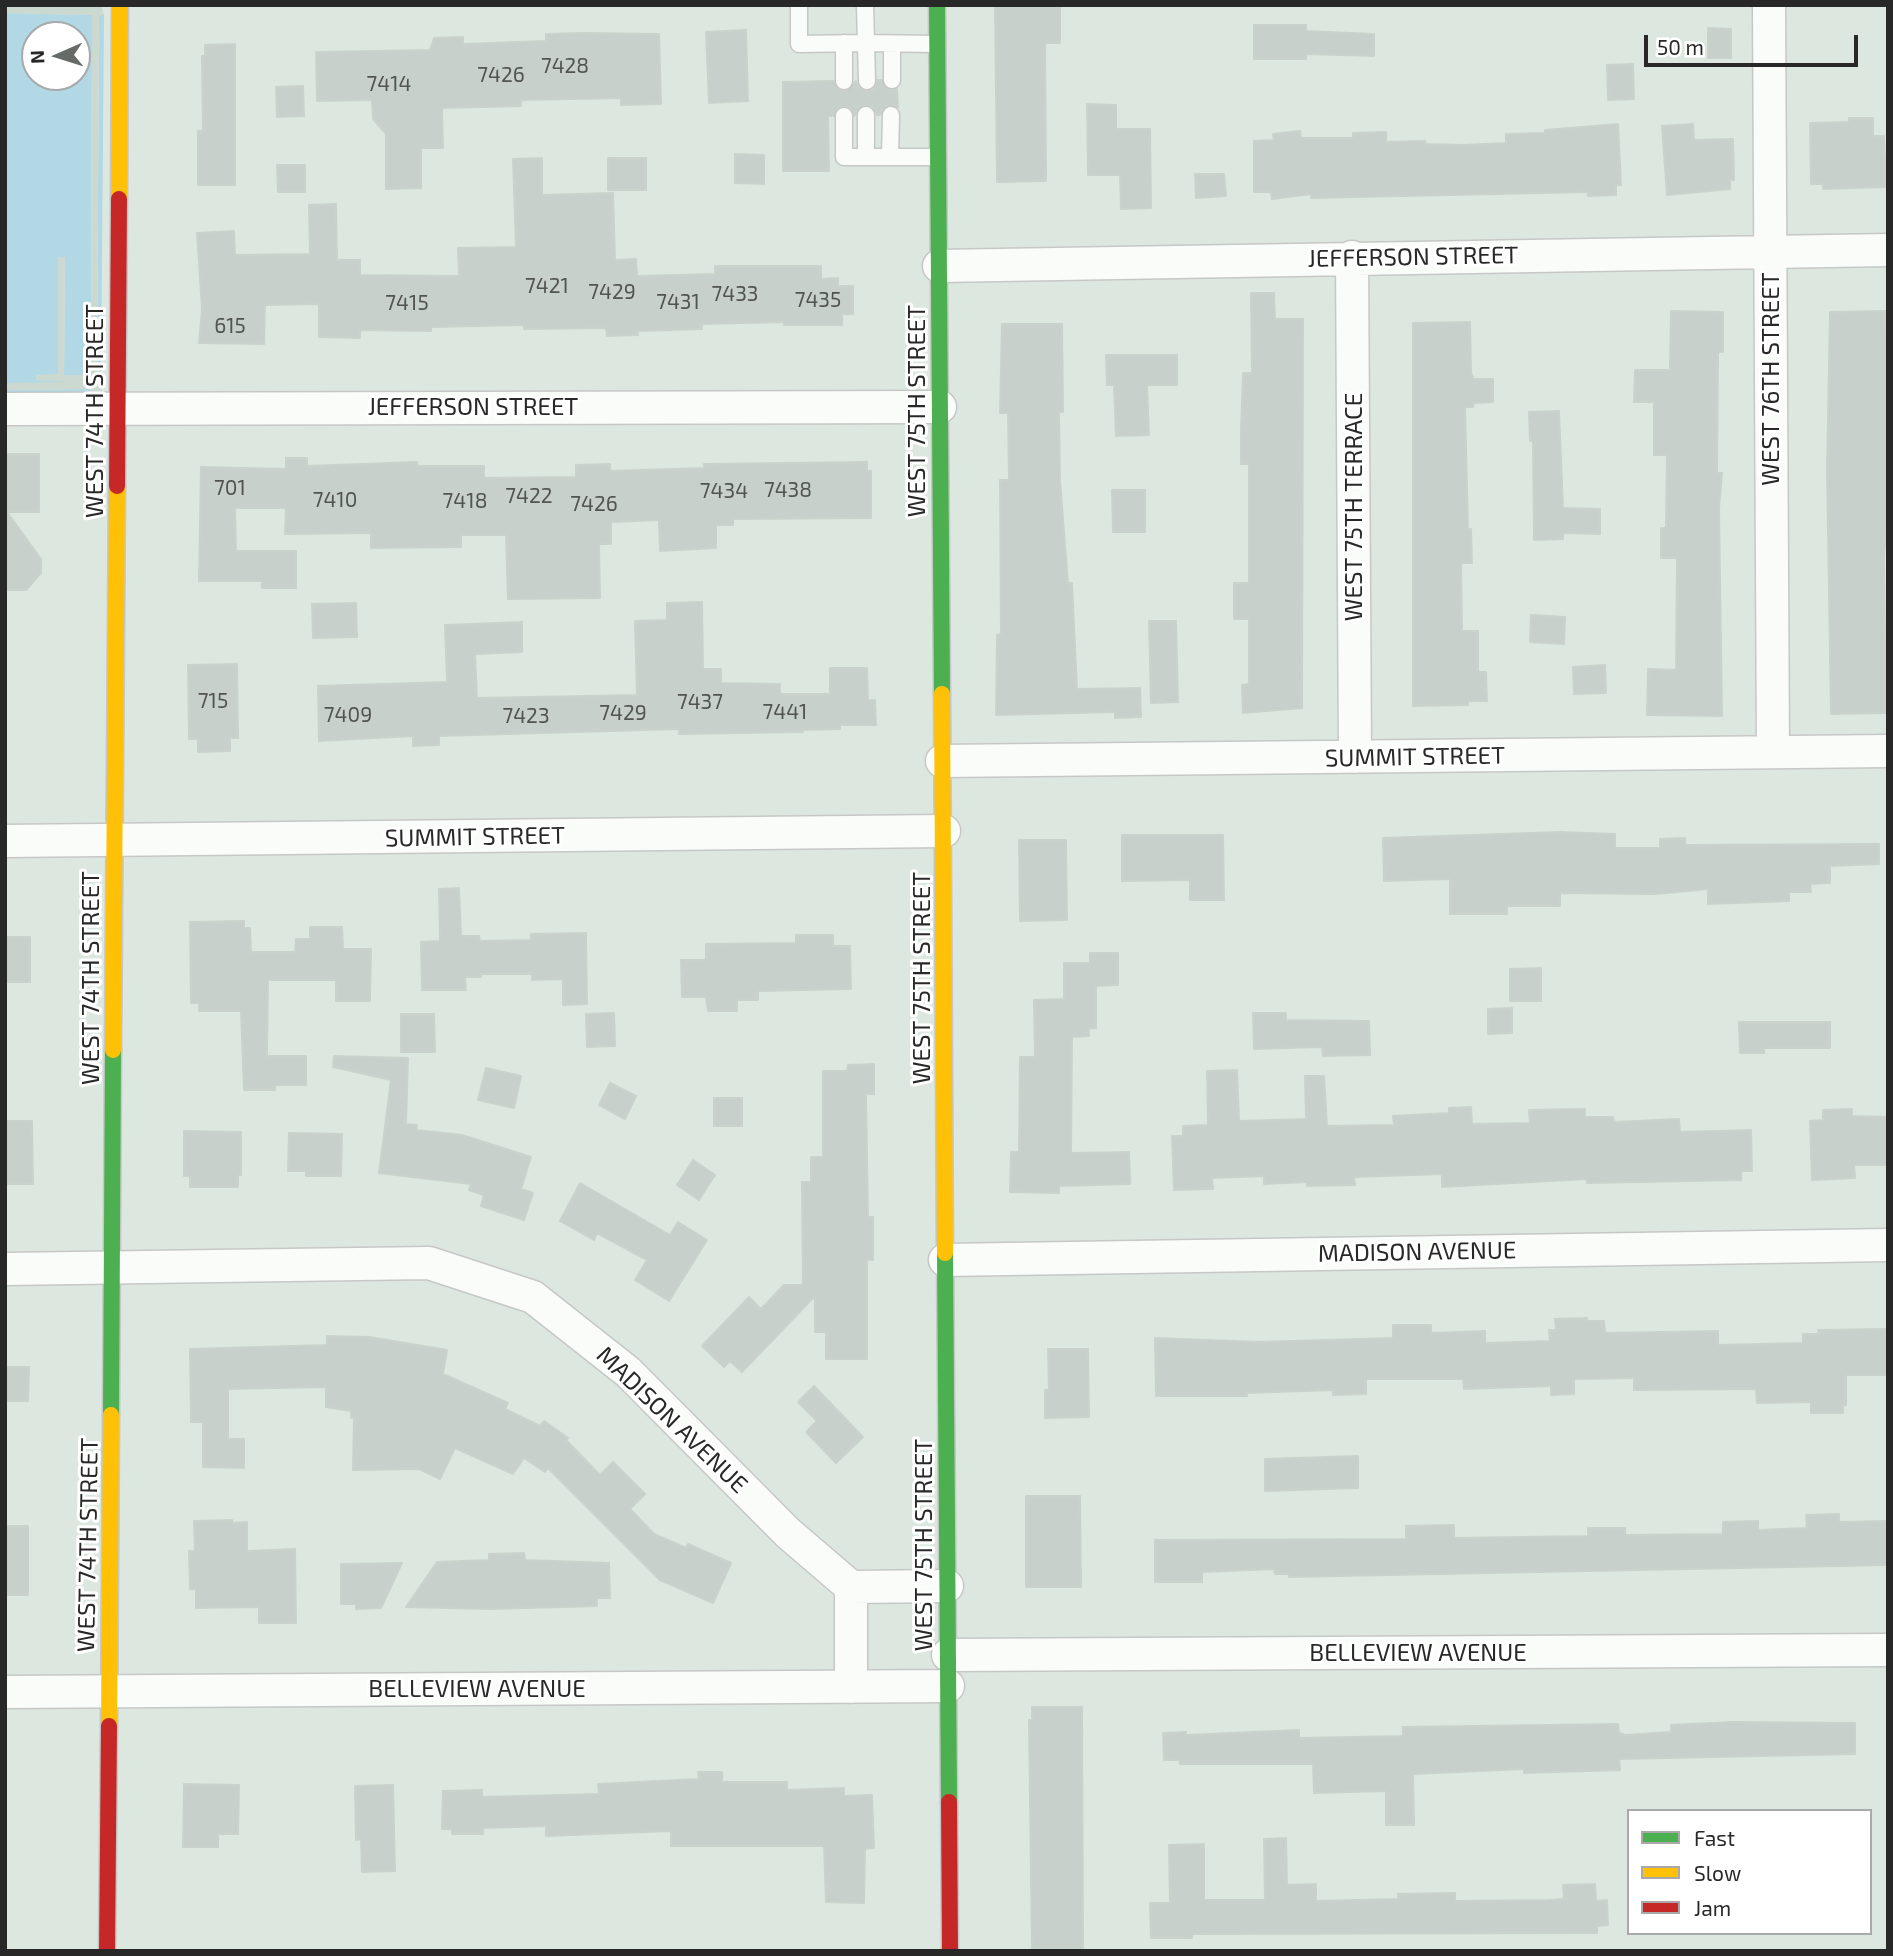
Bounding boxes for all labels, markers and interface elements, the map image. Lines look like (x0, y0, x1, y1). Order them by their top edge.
north arrow (21, 21, 91, 91)
scale bar (1648, 21, 1862, 65)
text: 50 m (1657, 34, 1704, 59)
text: N (25, 50, 48, 64)
house number: 7428 (541, 53, 589, 79)
house number: 7426 (477, 62, 525, 88)
house number: 7414 (367, 71, 411, 97)
street label: JEFFERSON STREET (1307, 241, 1519, 273)
street label: WEST 76TH STREET (1757, 272, 1785, 486)
house number: 7421 (525, 273, 569, 299)
house number: 7429 (588, 279, 636, 305)
house number: 7433 (711, 281, 759, 307)
house number: 7435 (795, 287, 841, 313)
house number: 7431 (656, 289, 700, 315)
house number: 7415 (385, 290, 429, 316)
street label: WEST 74TH STREET (81, 304, 109, 518)
street label: WEST 75TH STREET (903, 305, 931, 517)
house number: 615 (214, 313, 246, 339)
street label: JEFFERSON STREET (368, 393, 578, 421)
street label: WEST 75TH TERRACE (1340, 393, 1368, 621)
house number: 701 (214, 475, 246, 501)
house number: 7438 (764, 477, 812, 503)
house number: 7434 (700, 478, 748, 504)
house number: 7422 (505, 483, 553, 509)
house number: 7410 (313, 487, 357, 513)
house number: 7418 (443, 488, 487, 514)
house number: 7426 (570, 491, 618, 517)
house number: 715 (198, 688, 228, 714)
house number: 7437 (677, 689, 723, 715)
house number: 7441 (763, 699, 807, 725)
house number: 7429 (599, 700, 647, 726)
house number: 7409 (324, 702, 372, 728)
house number: 7423 (502, 703, 550, 729)
street label: SUMMIT STREET (1325, 741, 1505, 773)
street label: SUMMIT STREET (385, 821, 565, 853)
street label: WEST 74TH STREET (77, 871, 105, 1085)
street label: WEST 75TH STREET (908, 872, 936, 1084)
street label: MADISON AVENUE (1318, 1236, 1516, 1268)
street label: MADISON AVENUE (591, 1341, 753, 1499)
street label: WEST 74TH STREET (72, 1438, 104, 1652)
street label: WEST 75TH STREET (910, 1439, 938, 1651)
street label: BELLEVIEW AVENUE (1309, 1639, 1527, 1667)
street label: BELLEVIEW AVENUE (368, 1675, 586, 1703)
legend (1627, 1809, 1872, 1935)
text: Fast (1694, 1825, 1735, 1850)
text: Slow (1694, 1860, 1741, 1885)
text: Jam (1694, 1895, 1731, 1920)

